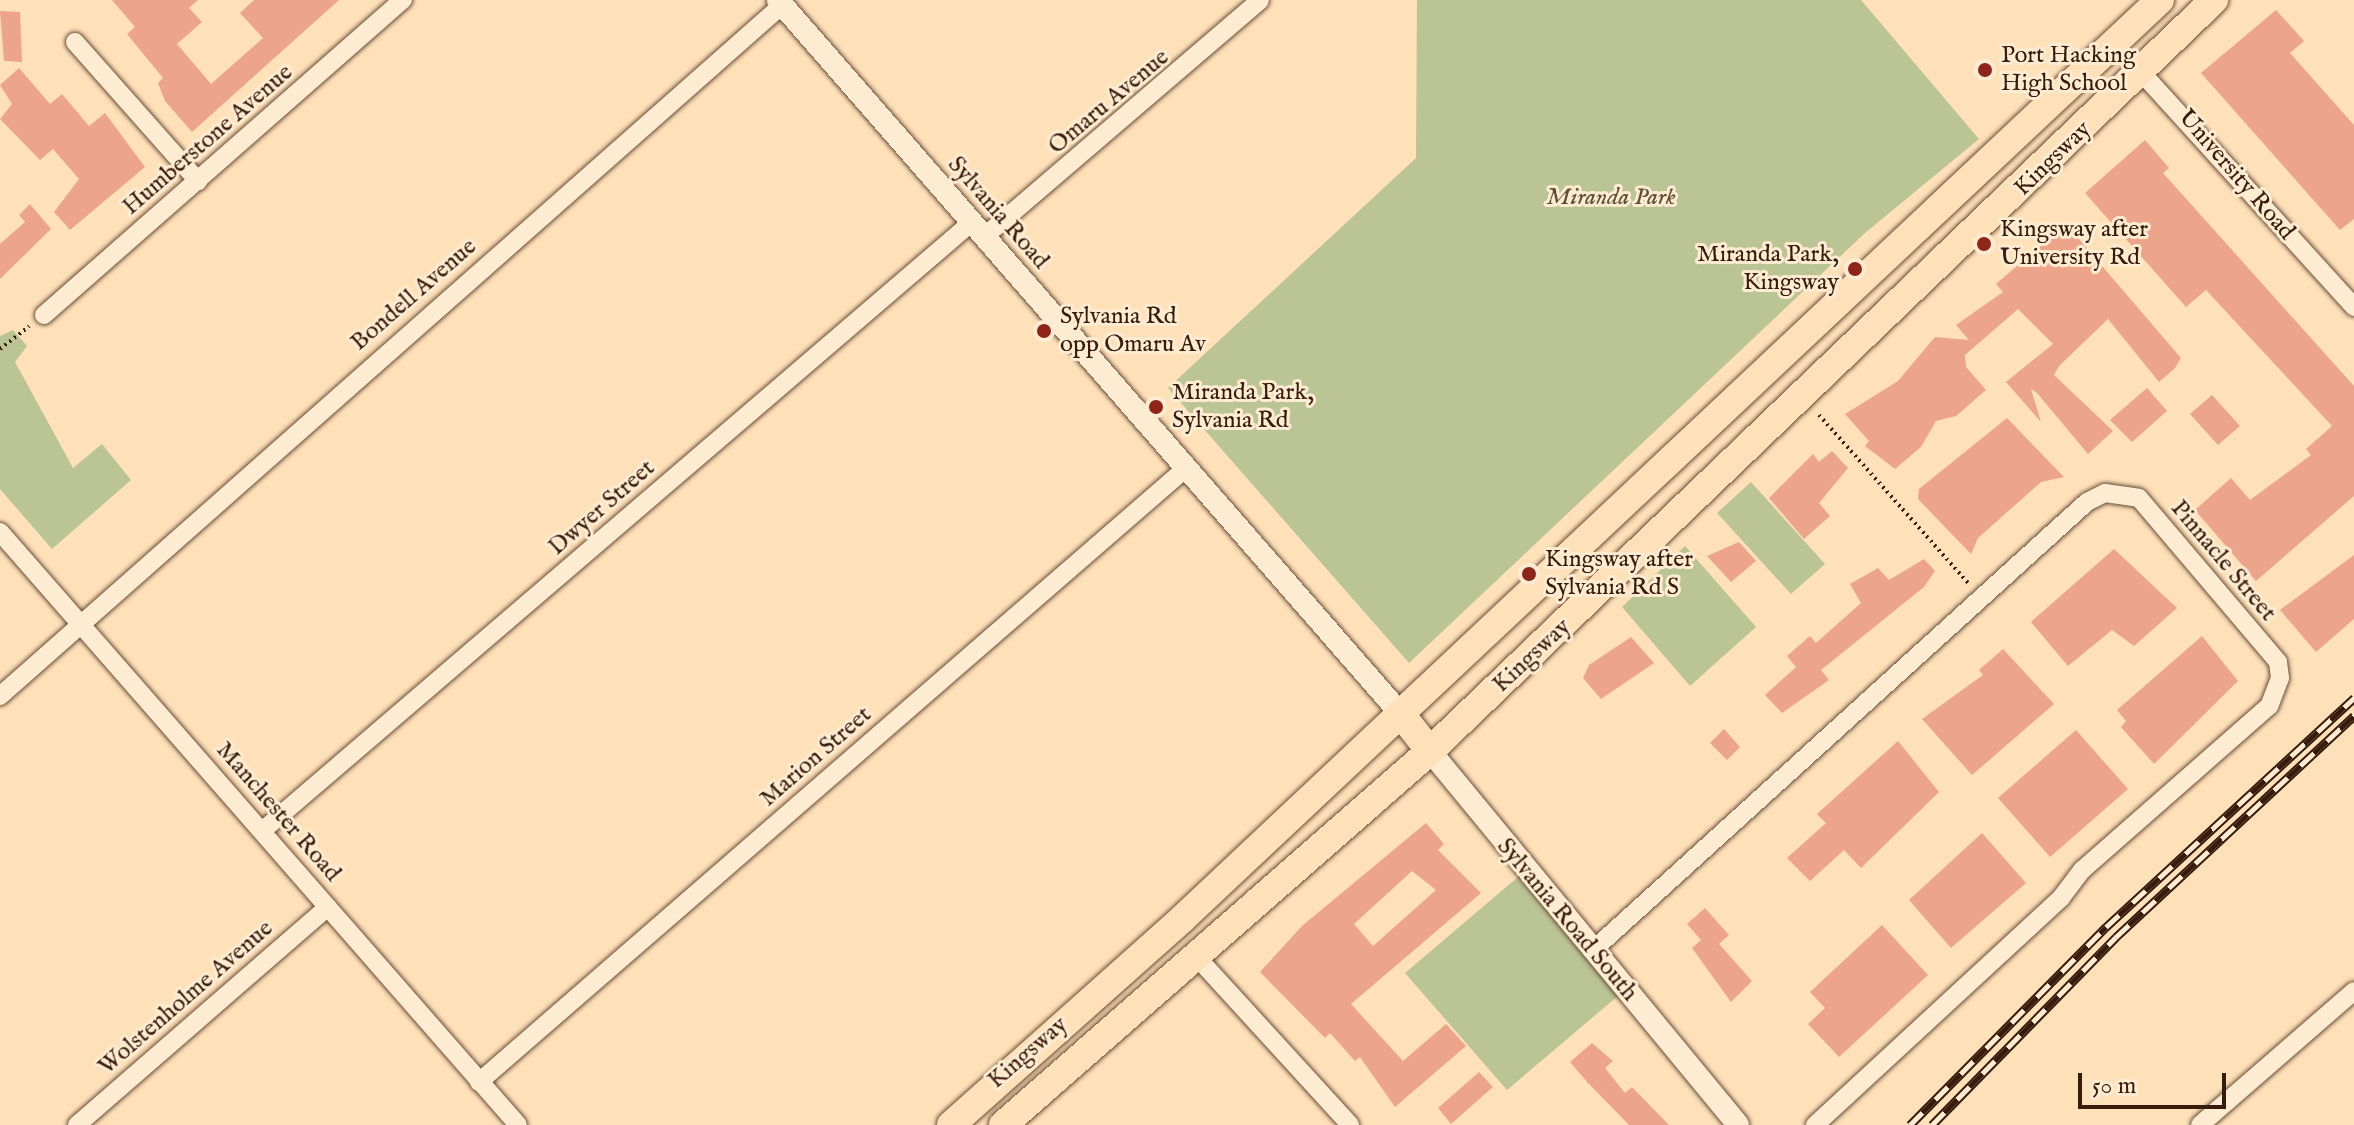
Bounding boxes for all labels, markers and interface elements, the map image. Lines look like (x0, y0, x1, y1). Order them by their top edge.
place label: Port Hacking High School (2001, 42, 2136, 98)
street label: Omaru Avenue (1043, 43, 1175, 161)
street label: Humberstone Avenue (117, 58, 299, 222)
marker: Port Hacking High School (1976, 61, 1994, 79)
street label: University Road (2172, 104, 2300, 246)
street label: Kingsway (2009, 115, 2097, 203)
street label: Sylvania Road (941, 151, 1055, 275)
park label: Miranda Park (1546, 184, 1676, 212)
place label: Kingsway after University Rd (2000, 216, 2148, 272)
street label: Bondell Avenue (345, 233, 483, 357)
marker: Kingsway after University Rd (1975, 235, 1993, 253)
place label: Miranda Park, Kingsway (1697, 241, 1839, 297)
marker: Miranda Park, Kingsway (1846, 260, 1864, 278)
place label: Sylvania Rd opp Omaru Av (1060, 303, 1206, 359)
marker: Sylvania Rd opp Omaru Av (1035, 322, 1053, 340)
place label: Miranda Park, Sylvania Rd (1172, 379, 1314, 435)
marker: Miranda Park, Sylvania Rd (1147, 398, 1165, 416)
street label: Dwyer Street (543, 454, 661, 562)
street label: Pinnacle Street (2164, 495, 2282, 627)
place label: Kingsway after Sylvania Rd S (1545, 546, 1693, 602)
marker: Kingsway after Sylvania Rd S (1520, 565, 1538, 583)
street label: Kingsway (1487, 613, 1577, 699)
street label: Marion Street (754, 701, 878, 813)
street label: Manchester Road (209, 736, 347, 888)
street label: Sylvania Road South (1491, 833, 1643, 1007)
street label: Wolstenholme Avenue (93, 914, 279, 1082)
street label: Kingsway (982, 1011, 1074, 1095)
scale bar (2082, 1057, 2230, 1107)
text: 50 m (2092, 1071, 2136, 1102)

